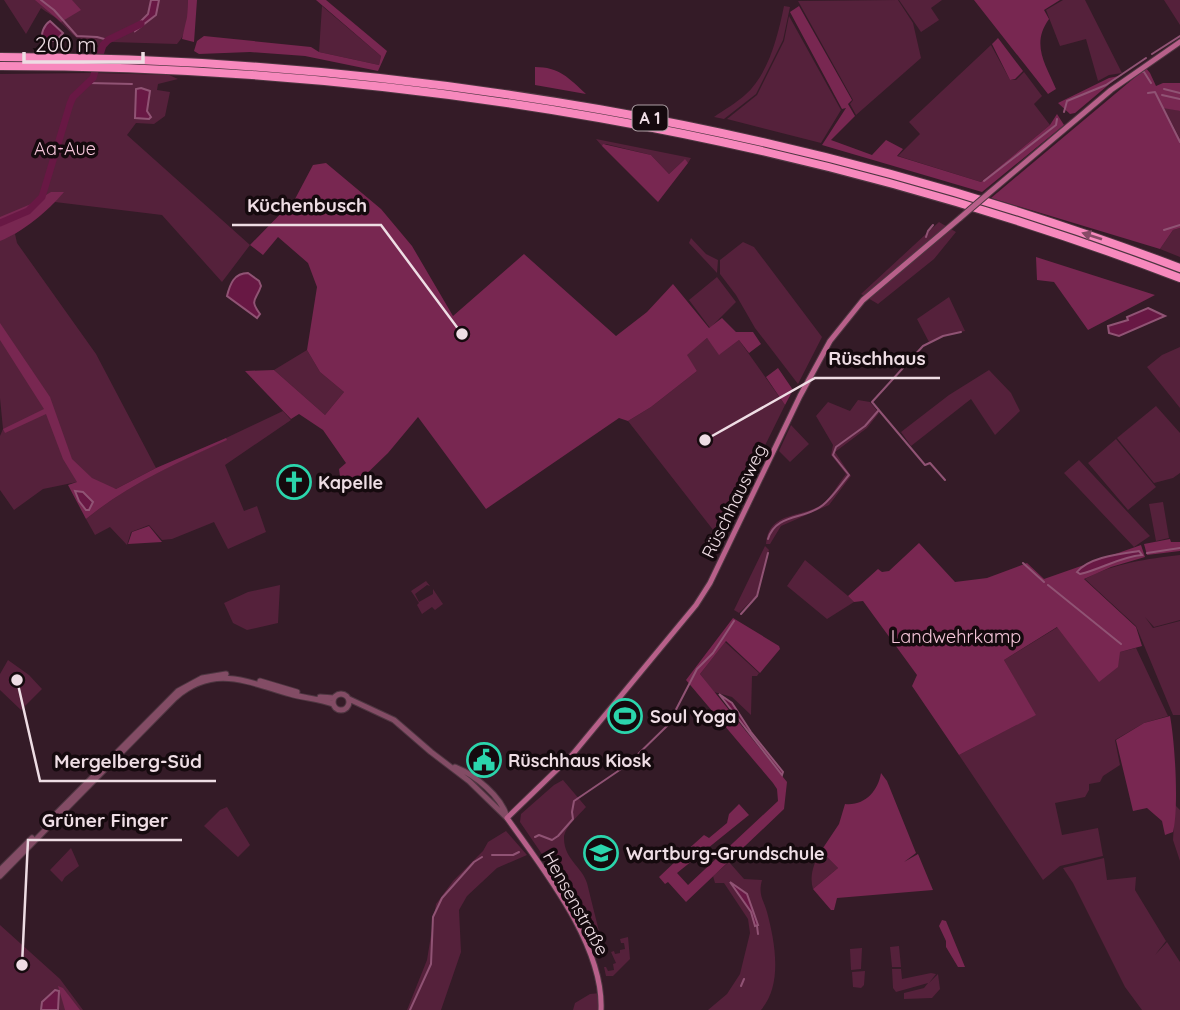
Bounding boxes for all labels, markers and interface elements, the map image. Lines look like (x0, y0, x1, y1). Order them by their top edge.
scale bar (24, 21, 144, 65)
text: 200 m (35, 31, 97, 57)
road number: A 1 (632, 106, 668, 130)
park label: Aa-Aue (34, 137, 96, 160)
callout: Küchenbusch (232, 185, 381, 225)
text: Küchenbusch (247, 193, 367, 217)
one-way arrow (1081, 231, 1102, 241)
callout: Rüschhaus (815, 338, 940, 378)
text: Rüschhaus (828, 346, 926, 370)
street label: Rüschhausweg (696, 440, 772, 562)
church icon: Kapelle (275, 463, 313, 501)
place label: Kapelle (318, 471, 383, 494)
park label: Landwehrkamp (891, 625, 1021, 648)
sports icon: Soul Yoga (606, 697, 644, 735)
place label: Soul Yoga (650, 705, 736, 728)
callout: Mergelberg-Süd (40, 741, 216, 781)
public building icon: Rüschhaus Kiosk (465, 741, 503, 779)
text: Mergelberg-Süd (54, 749, 202, 773)
place label: Rüschhaus Kiosk (508, 749, 651, 772)
callout: Grüner Finger (28, 800, 182, 840)
text: Grüner Finger (42, 808, 168, 832)
school or university icon: Wartburg-Grundschule (582, 834, 620, 872)
place label: Wartburg-Grundschule (626, 842, 825, 865)
street label: Hensenstraße (538, 847, 614, 959)

